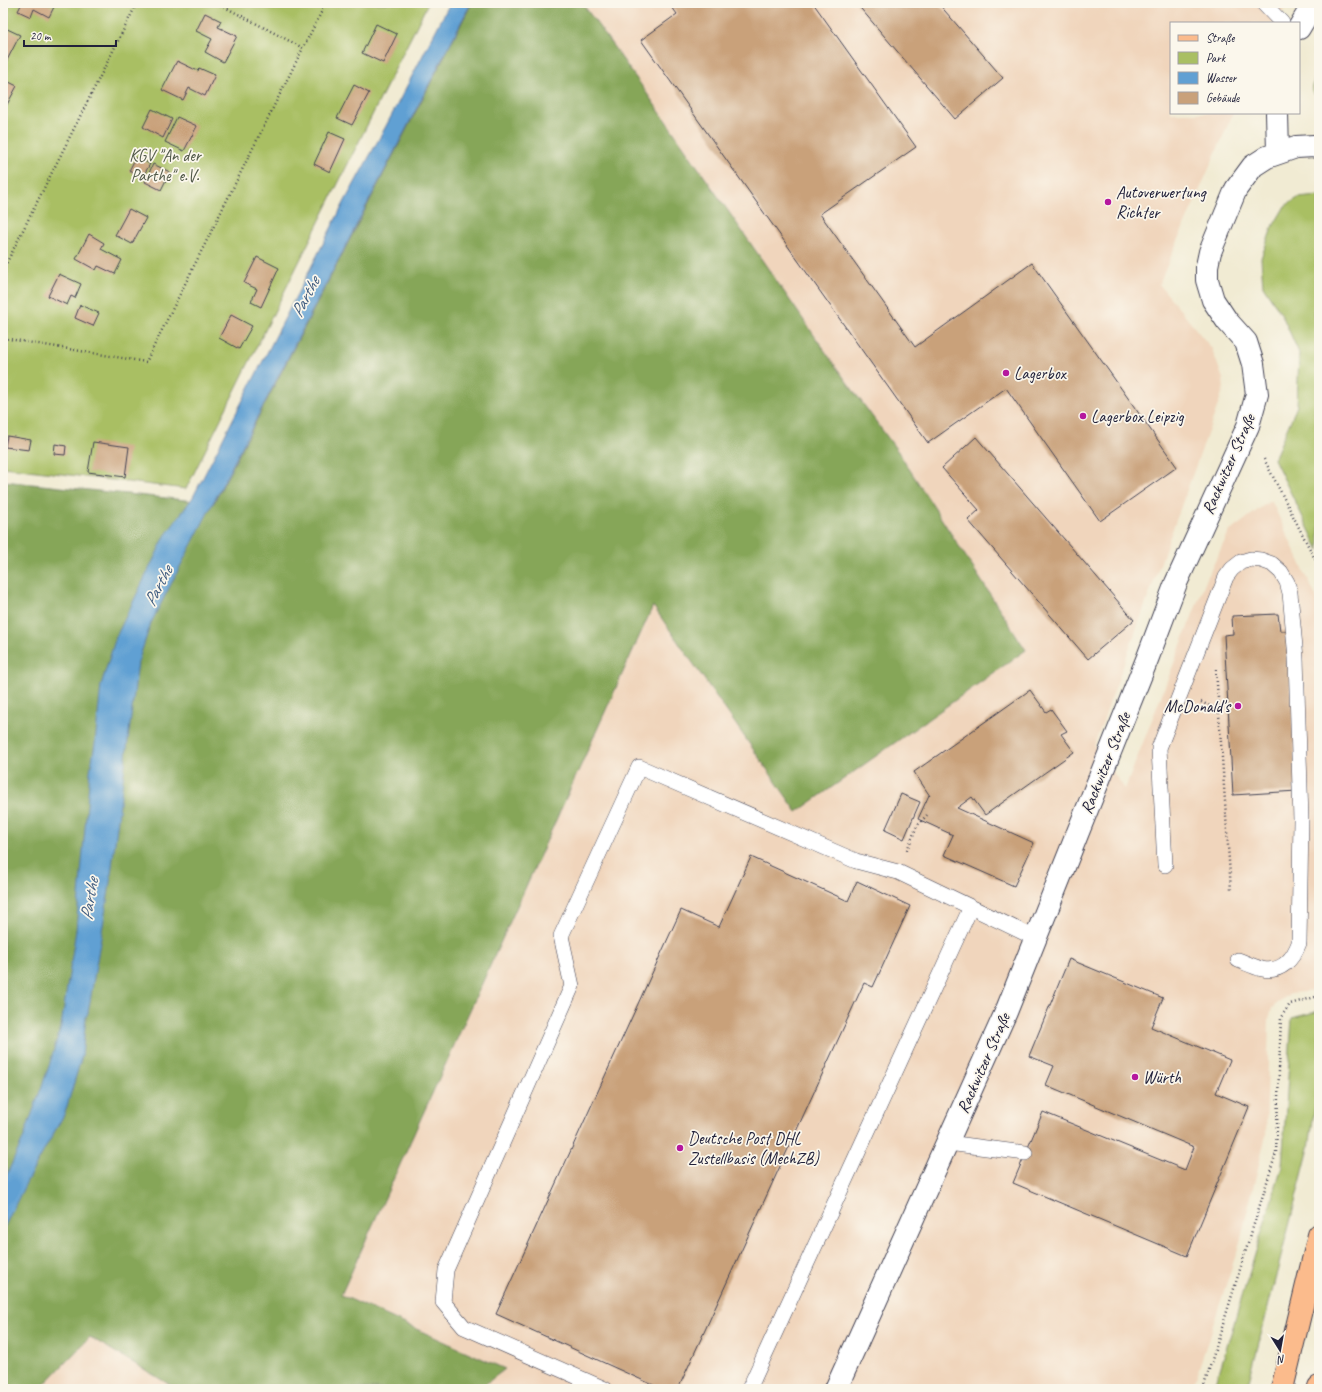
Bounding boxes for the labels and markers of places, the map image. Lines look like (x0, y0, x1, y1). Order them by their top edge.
place label: Autoverwertung Richter (1116, 182, 1208, 223)
marker: Autoverwertung Richter (1103, 197, 1113, 207)
place label: Lagerbox (1014, 363, 1067, 384)
marker: Lagerbox (1001, 368, 1011, 378)
place label: Lagerbox Leipzig (1091, 406, 1185, 427)
marker: Lagerbox Leipzig (1078, 411, 1088, 421)
place label: McDonald's (1164, 696, 1232, 717)
marker: McDonald's (1233, 701, 1243, 711)
place label: Würth (1143, 1067, 1181, 1088)
marker: Würth (1130, 1072, 1140, 1082)
place label: Deutsche Post DHL Zustellbasis (MechZB) (688, 1128, 820, 1169)
marker: Deutsche Post DHL Zustellbasis (MechZB) (675, 1143, 685, 1153)

